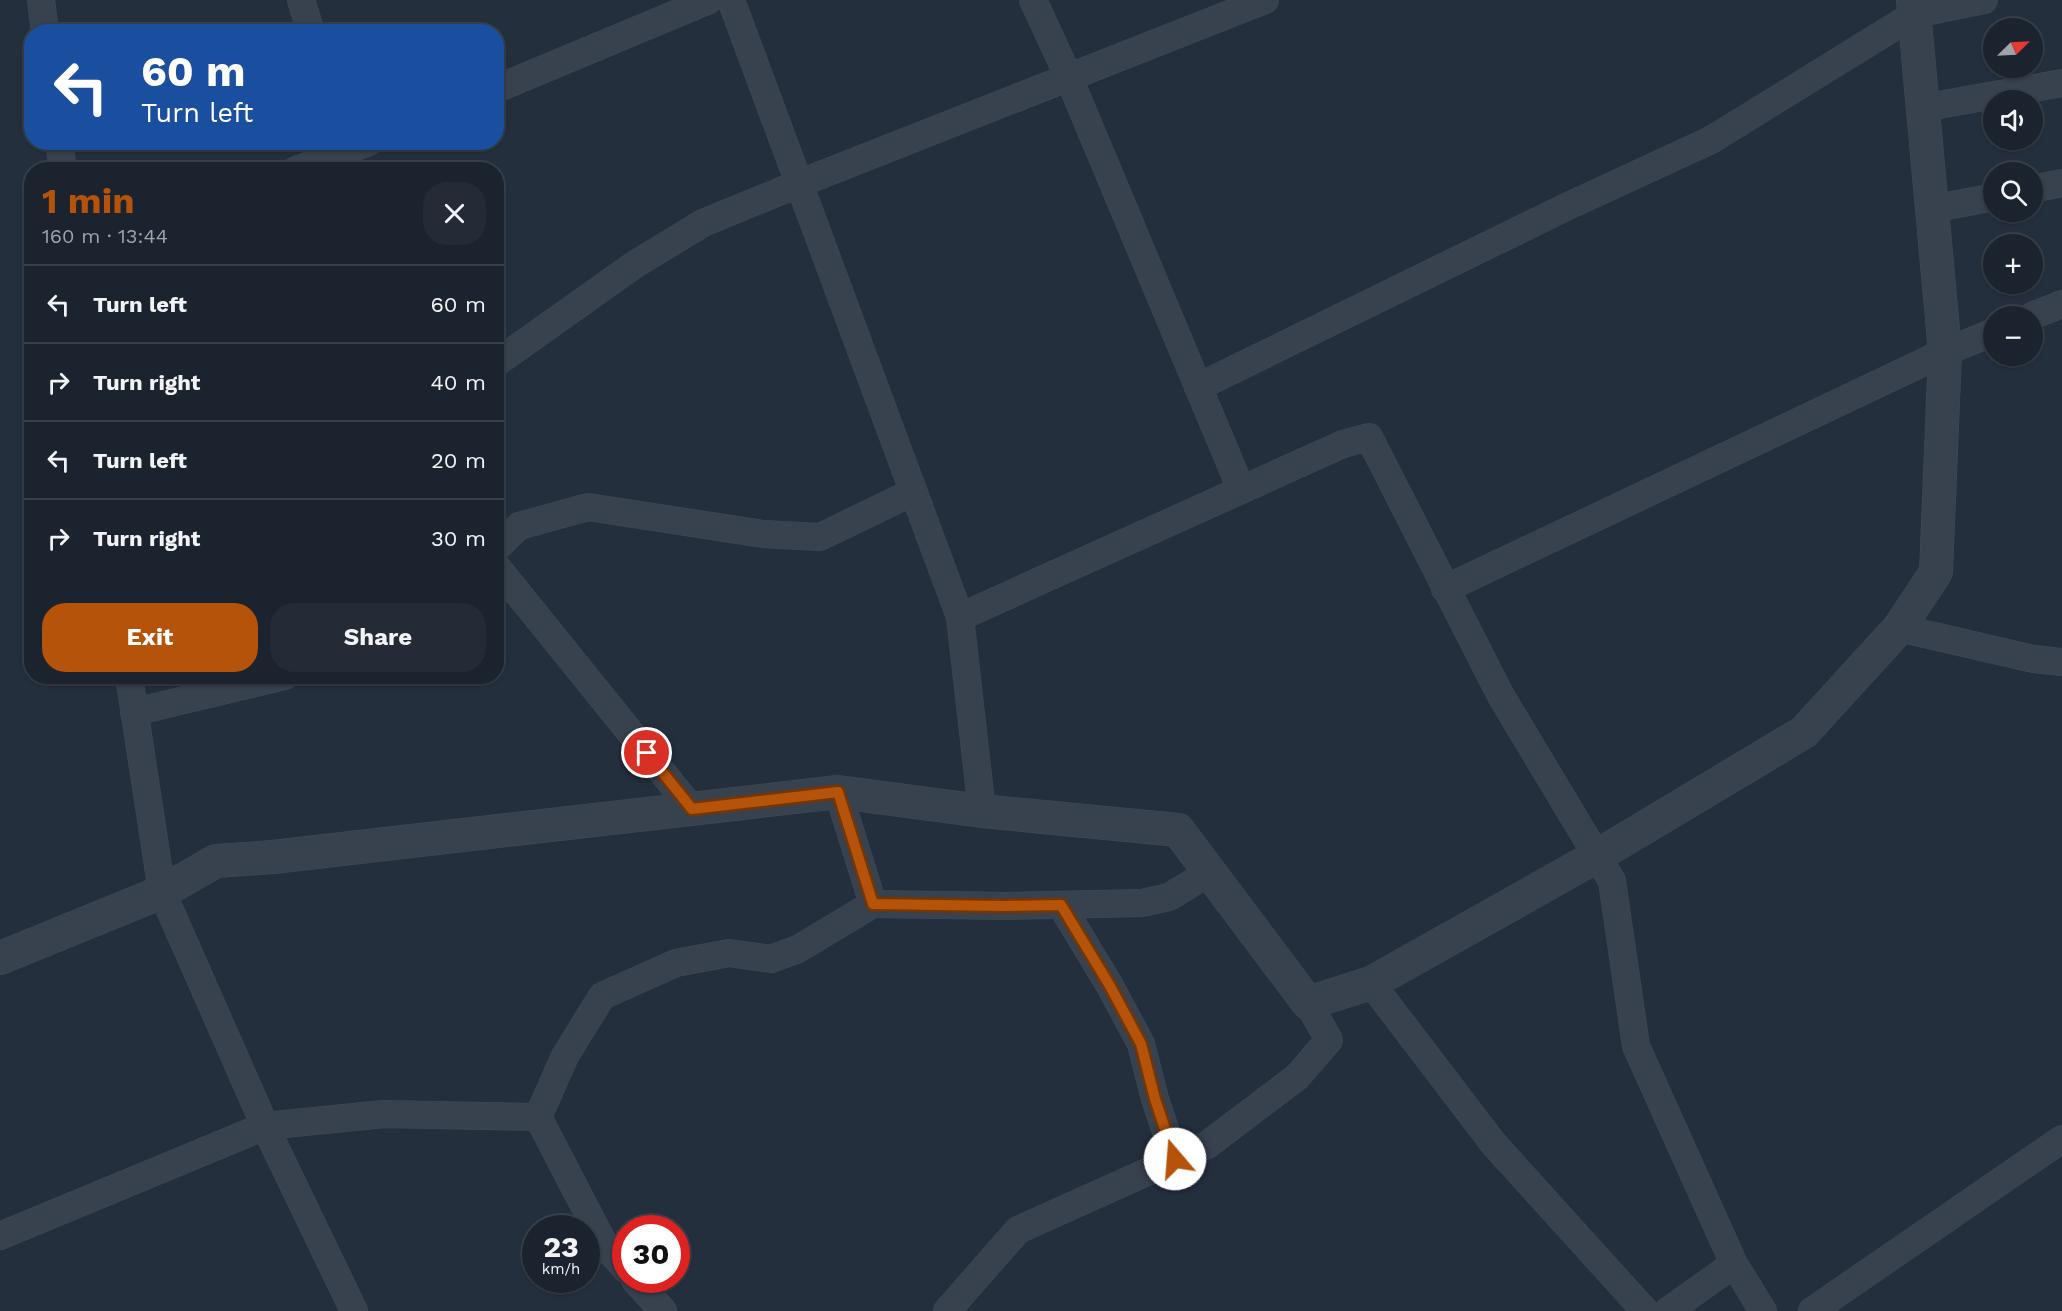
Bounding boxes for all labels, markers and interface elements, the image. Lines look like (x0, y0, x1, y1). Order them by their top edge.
north arrow (1983, 18, 2043, 78)
map controls (1983, 18, 2043, 366)
text: 60 m (141, 47, 245, 96)
icon: left (42, 48, 120, 126)
button: sound (1983, 90, 2043, 150)
text: Turn left (141, 97, 253, 129)
button: search (1983, 162, 2043, 222)
text: 1 min (42, 180, 134, 222)
button: close (423, 182, 486, 245)
text: 160 m · 13:44 (42, 224, 168, 248)
button: + (1983, 234, 2043, 294)
icon: left (42, 288, 75, 321)
text: Turn left (93, 292, 187, 317)
text: 60 m (430, 292, 486, 317)
button: − (1983, 306, 2043, 366)
icon: right (42, 366, 75, 399)
text: Turn right (93, 370, 200, 395)
text: 40 m (430, 370, 486, 395)
icon: left (42, 444, 75, 477)
text: Turn left (93, 448, 187, 473)
text: 20 m (431, 448, 486, 473)
icon: right (42, 522, 75, 555)
text: Turn right (93, 526, 200, 551)
text: 30 m (431, 526, 486, 551)
button: Exit (42, 603, 258, 672)
button: Share (270, 603, 486, 672)
pin (621, 727, 672, 778)
icon: arrive (630, 736, 663, 769)
position arrow (1143, 1127, 1207, 1191)
speed limit sign: 30 (612, 1215, 690, 1293)
text: 23 (543, 1229, 579, 1264)
text: km/h (542, 1260, 580, 1278)

